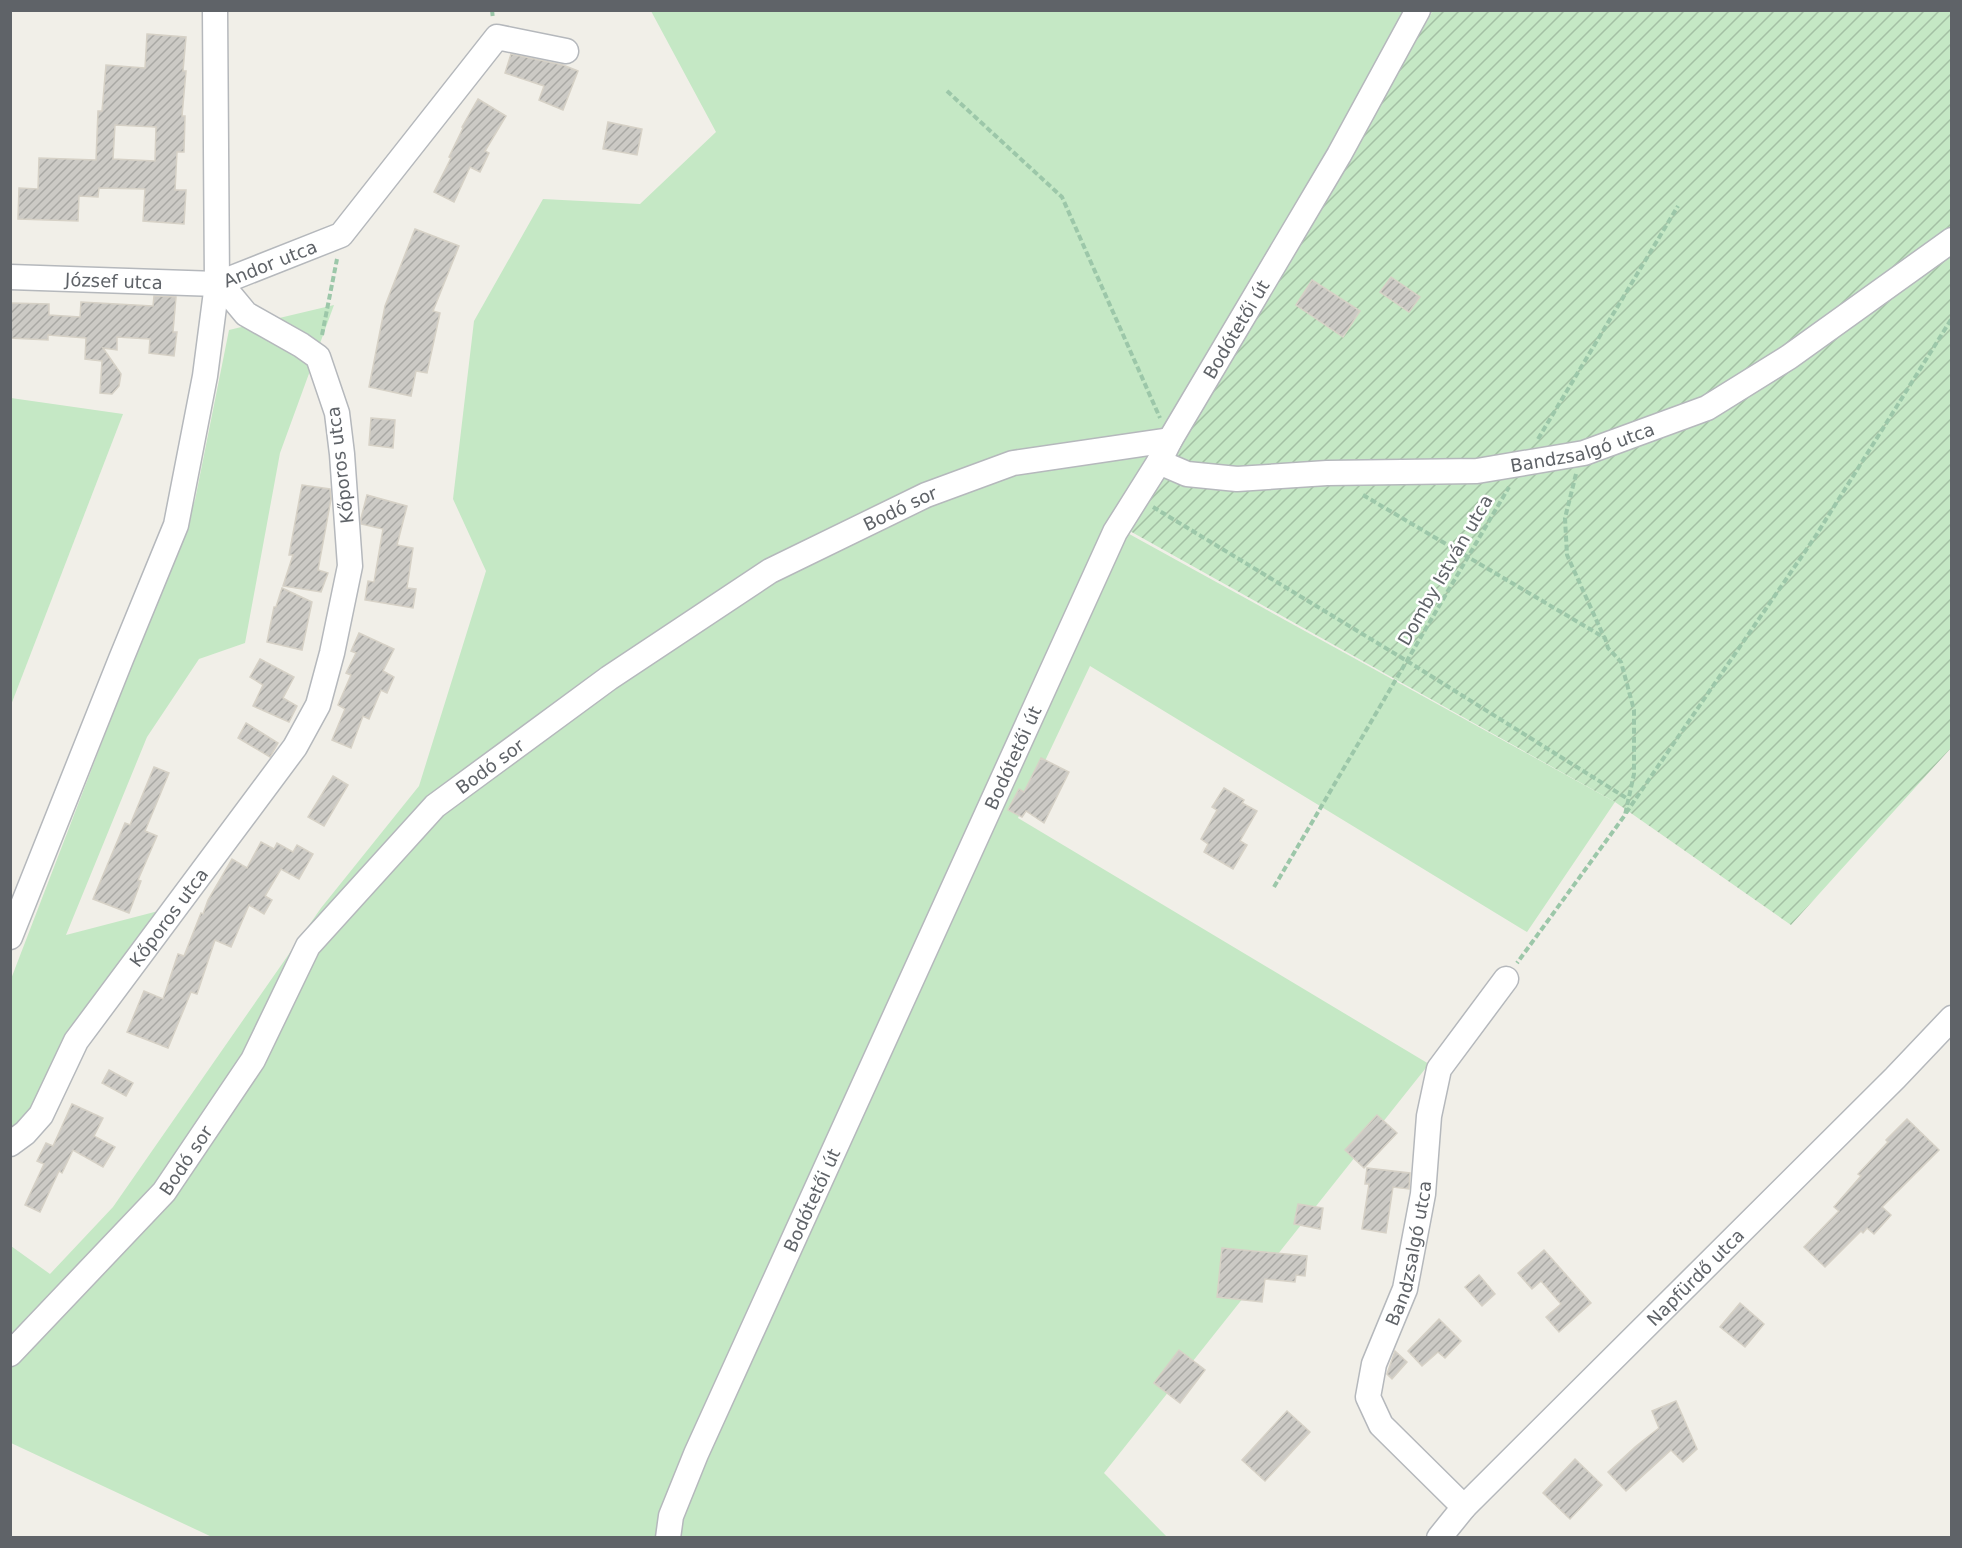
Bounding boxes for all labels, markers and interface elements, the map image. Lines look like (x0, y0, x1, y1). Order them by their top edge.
street label: Andor utca (220, 235, 320, 291)
street label: József utca (64, 268, 163, 293)
street label: Bodótetői út (1198, 276, 1273, 382)
street label: Kőporos utca (322, 405, 358, 525)
street label: Bandzsalgó utca (1508, 418, 1657, 476)
street label: Bodó sor (860, 481, 940, 535)
street label: Domby István utca (1393, 491, 1497, 649)
street label: Bodótetői út (980, 703, 1045, 813)
street label: Bodó sor (451, 734, 528, 798)
street label: Kőporos utca (125, 864, 212, 971)
street label: Bodó sor (155, 1121, 217, 1199)
street label: Bodótetői út (779, 1145, 844, 1255)
street label: Bandzsalgó utca (1381, 1180, 1435, 1329)
street label: Napfürdő utca (1642, 1224, 1748, 1330)

